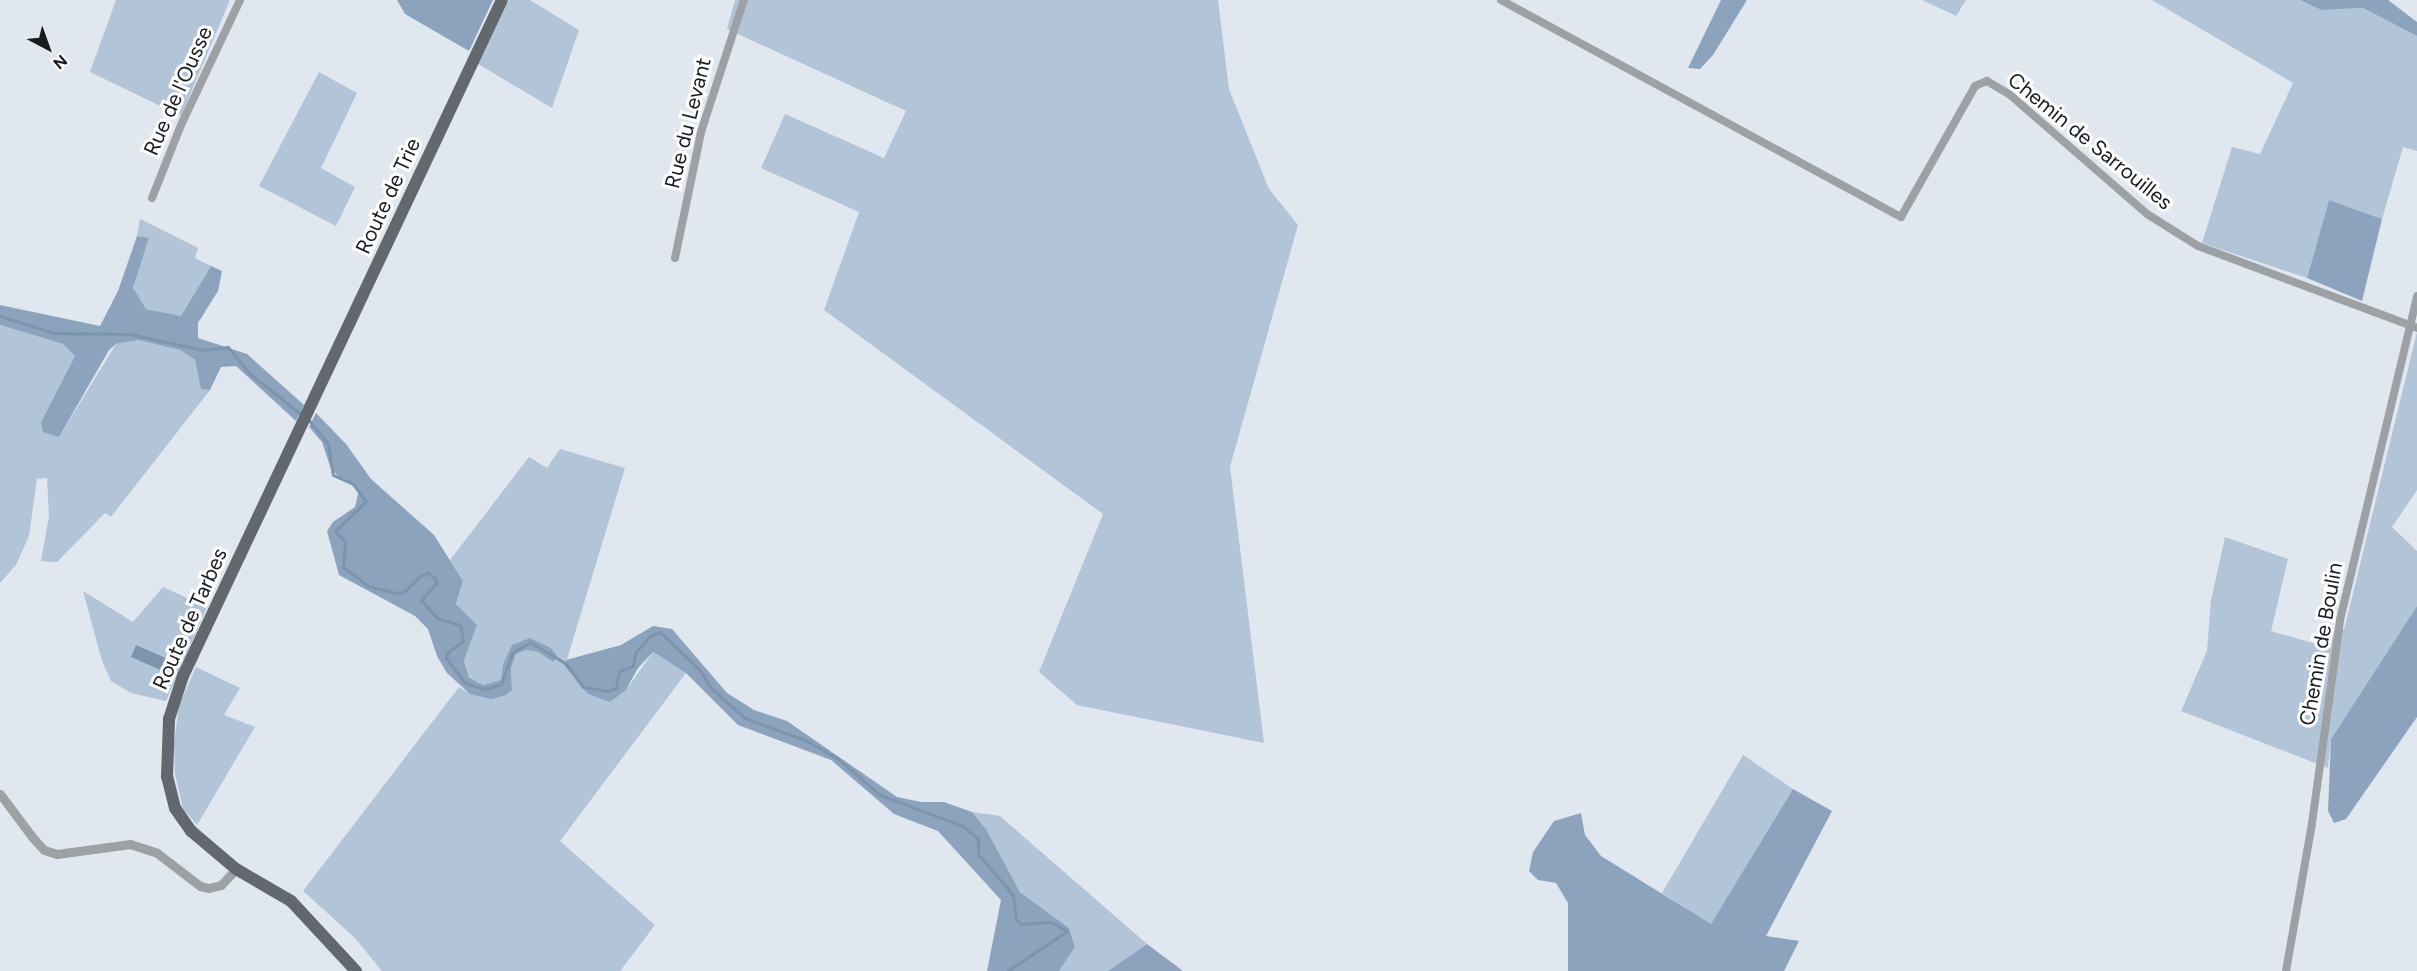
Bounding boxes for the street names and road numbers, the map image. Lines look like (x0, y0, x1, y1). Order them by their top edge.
street label: Rue de l'Ousse (138, 23, 218, 159)
street label: Rue du Levant (660, 55, 716, 191)
street label: Chemin de Sarrouilles (2003, 67, 2177, 215)
street label: Route de Trie (350, 134, 426, 258)
street label: Route de Tarbes (148, 544, 232, 694)
street label: Chemin de Boulin (2294, 561, 2348, 727)

